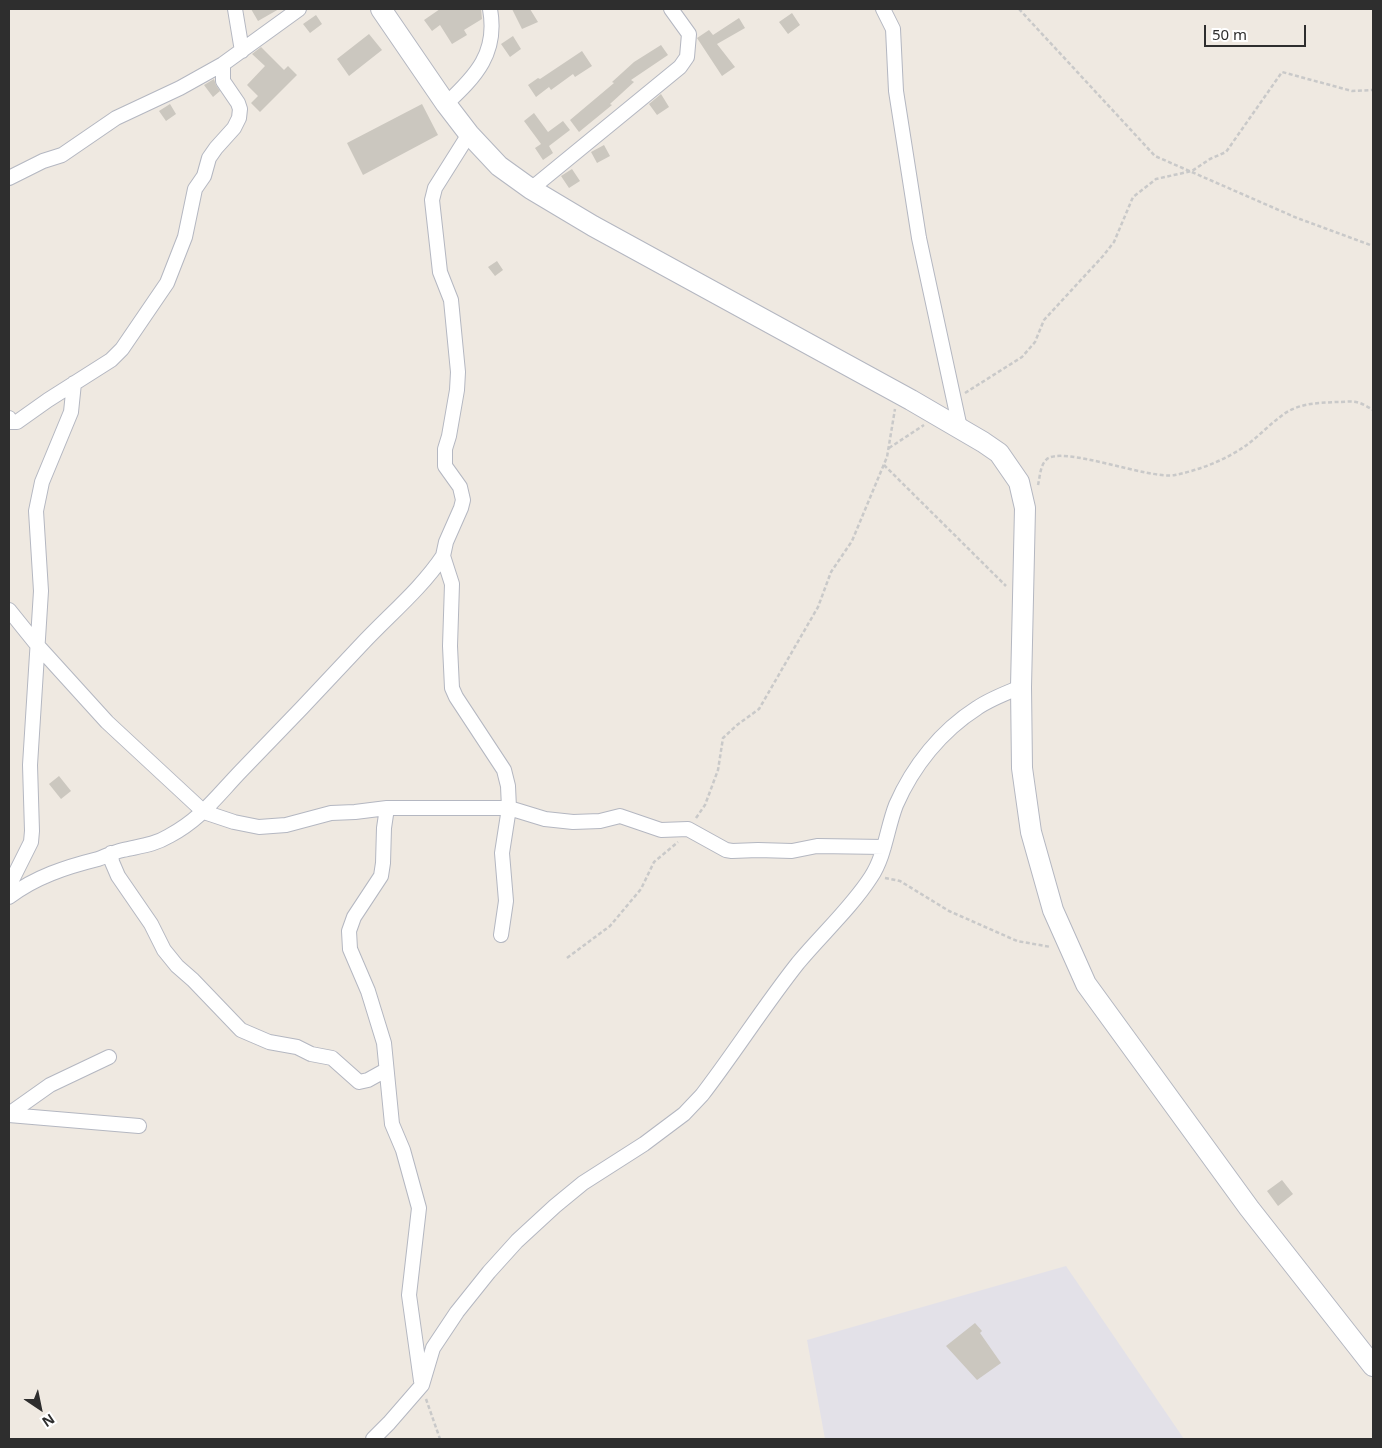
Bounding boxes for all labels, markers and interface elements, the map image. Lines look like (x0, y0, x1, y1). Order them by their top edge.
scale bar (1207, 15, 1310, 47)
text: 50 m (1212, 24, 1247, 44)
north arrow (15, 1383, 65, 1433)
text: N (39, 1410, 59, 1432)

